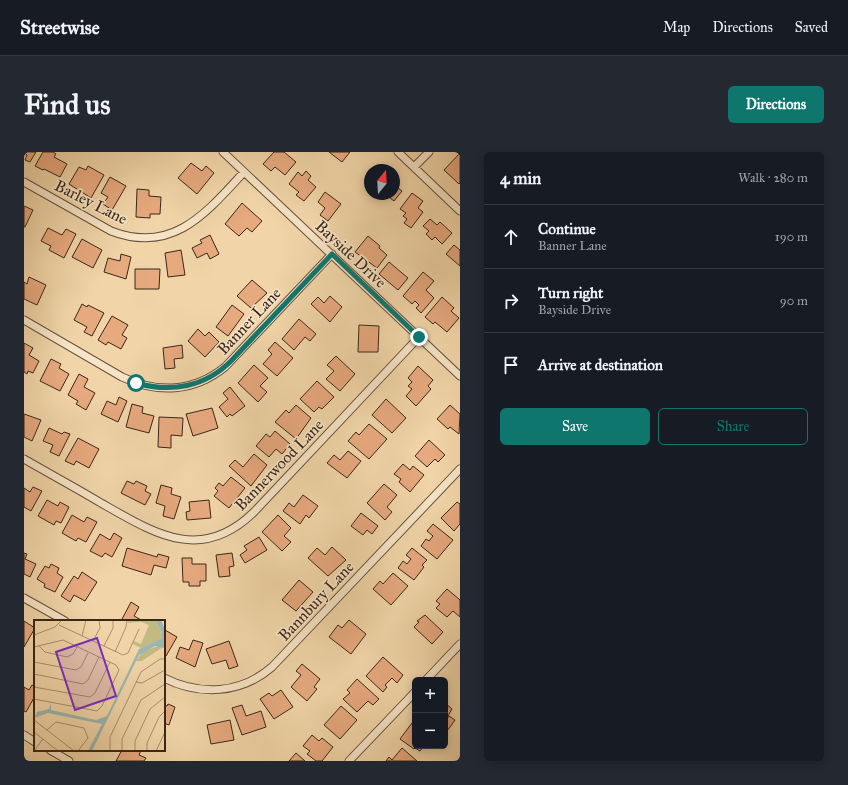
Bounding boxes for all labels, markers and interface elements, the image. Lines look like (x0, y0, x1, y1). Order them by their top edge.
text: Streetwise (20, 16, 100, 39)
text: Map (663, 19, 690, 36)
text: Directions (712, 19, 773, 36)
text: Saved (795, 19, 828, 36)
button: Directions (728, 86, 824, 123)
text: Find us (24, 87, 110, 122)
north arrow (364, 164, 400, 200)
text: 4 min (500, 168, 541, 189)
text: Walk · 280 m (738, 170, 808, 186)
street label: Barley Lane (52, 176, 131, 229)
street label: Bayside Drive (312, 216, 391, 292)
text: Continue (538, 220, 596, 238)
icon: ahead (500, 226, 522, 248)
text: 190 m (775, 229, 808, 245)
text: Banner Lane (538, 238, 607, 254)
street label: Banner Lane (213, 283, 285, 358)
text: Turn right (538, 284, 603, 302)
icon: right (500, 290, 522, 312)
text: 90 m (780, 293, 808, 309)
text: Bayside Drive (538, 302, 611, 318)
route end (410, 328, 428, 346)
icon: arrive (500, 354, 522, 376)
text: Arrive at destination (538, 356, 663, 374)
route start (127, 374, 145, 392)
button: Save (500, 408, 650, 445)
button: Share (658, 408, 808, 445)
street label: Bannerwood Lane (231, 415, 328, 515)
street label: Bannbury Lane (274, 557, 358, 645)
inset map (34, 620, 165, 751)
map controls (412, 677, 448, 749)
button: + (412, 677, 448, 713)
button: − (412, 713, 448, 749)

